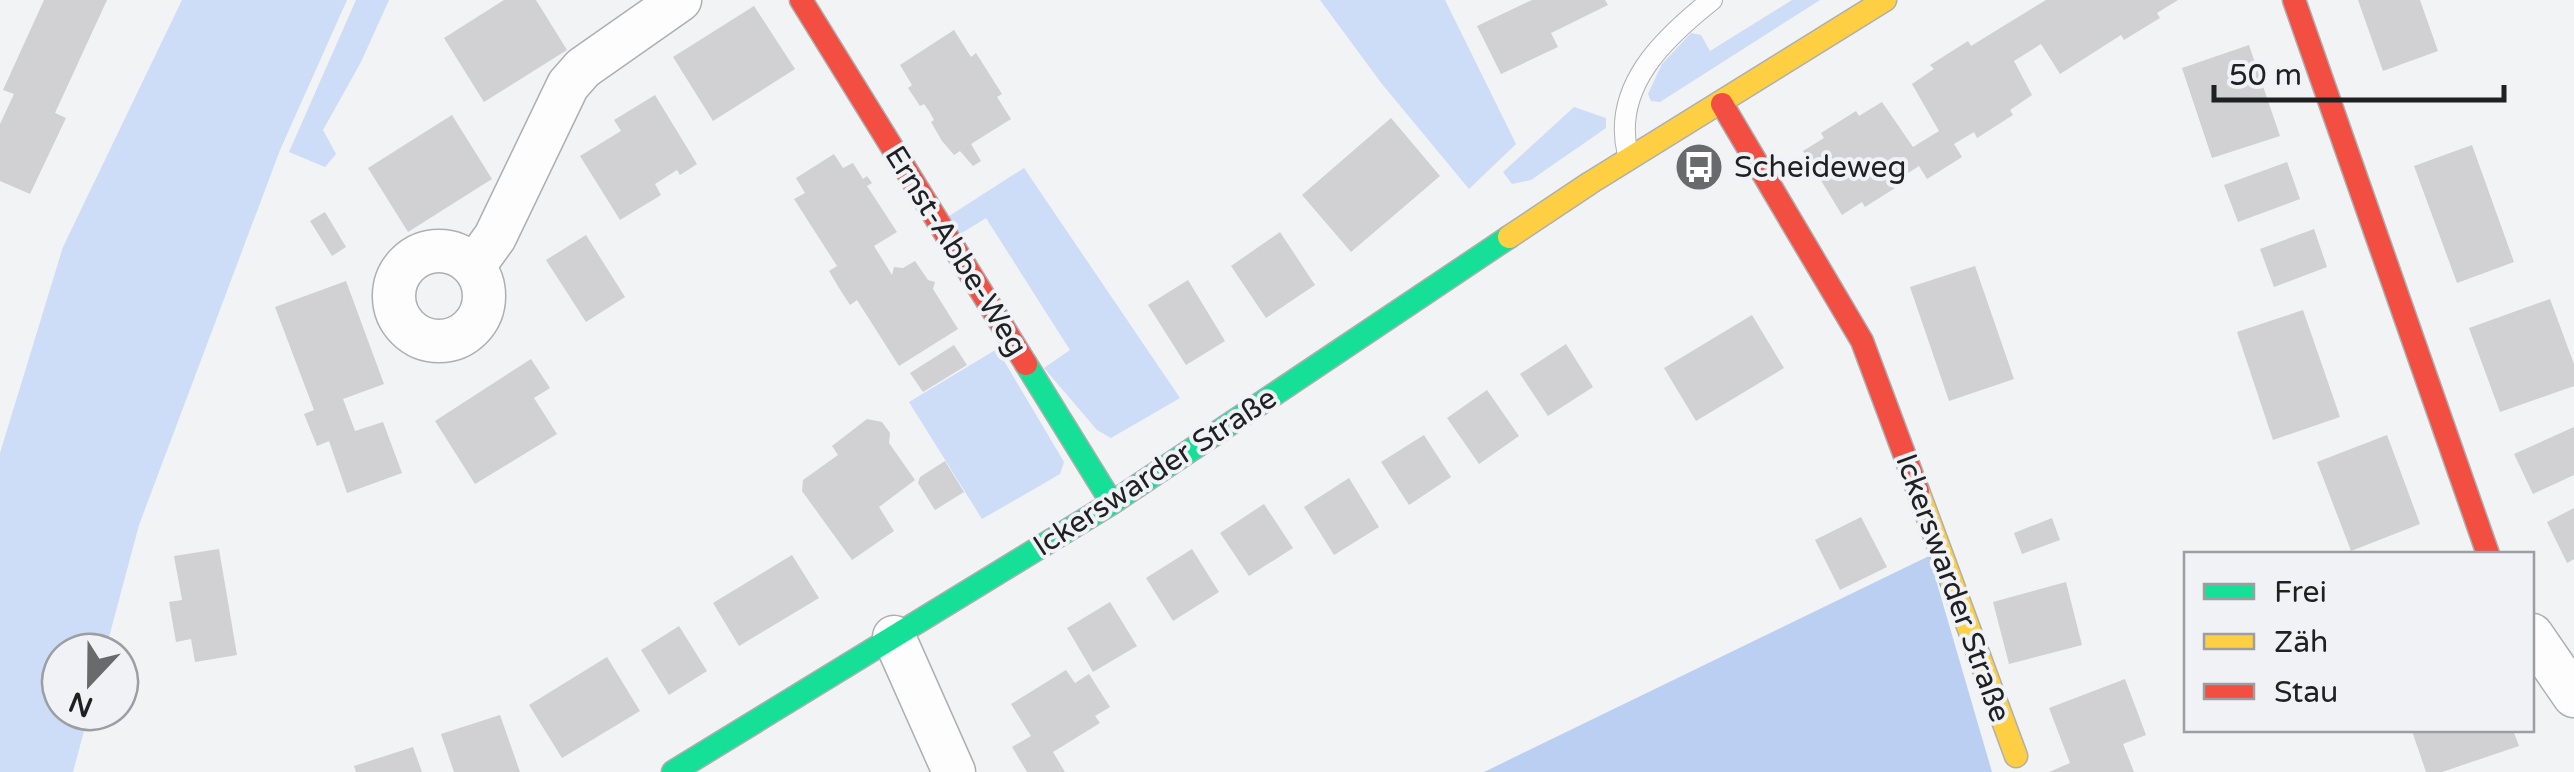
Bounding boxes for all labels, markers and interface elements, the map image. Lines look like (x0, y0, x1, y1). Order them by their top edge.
scale bar (2214, 40, 2504, 102)
text: 50 m (2229, 57, 2302, 94)
street label: Ernst-Abbe-Weg (877, 139, 1035, 363)
bus stop icon: Scheideweg (1673, 141, 1725, 193)
place label: Scheideweg (1734, 149, 1906, 186)
street label: Ickerswarder Straße (1026, 380, 1284, 564)
street label: Ickerswarder Straße (1887, 449, 2019, 727)
legend (2184, 552, 2534, 732)
text: Frei (2274, 574, 2327, 611)
text: Zäh (2274, 624, 2328, 661)
north arrow (40, 632, 140, 732)
text: Stau (2274, 674, 2338, 711)
text: N (64, 684, 98, 724)

